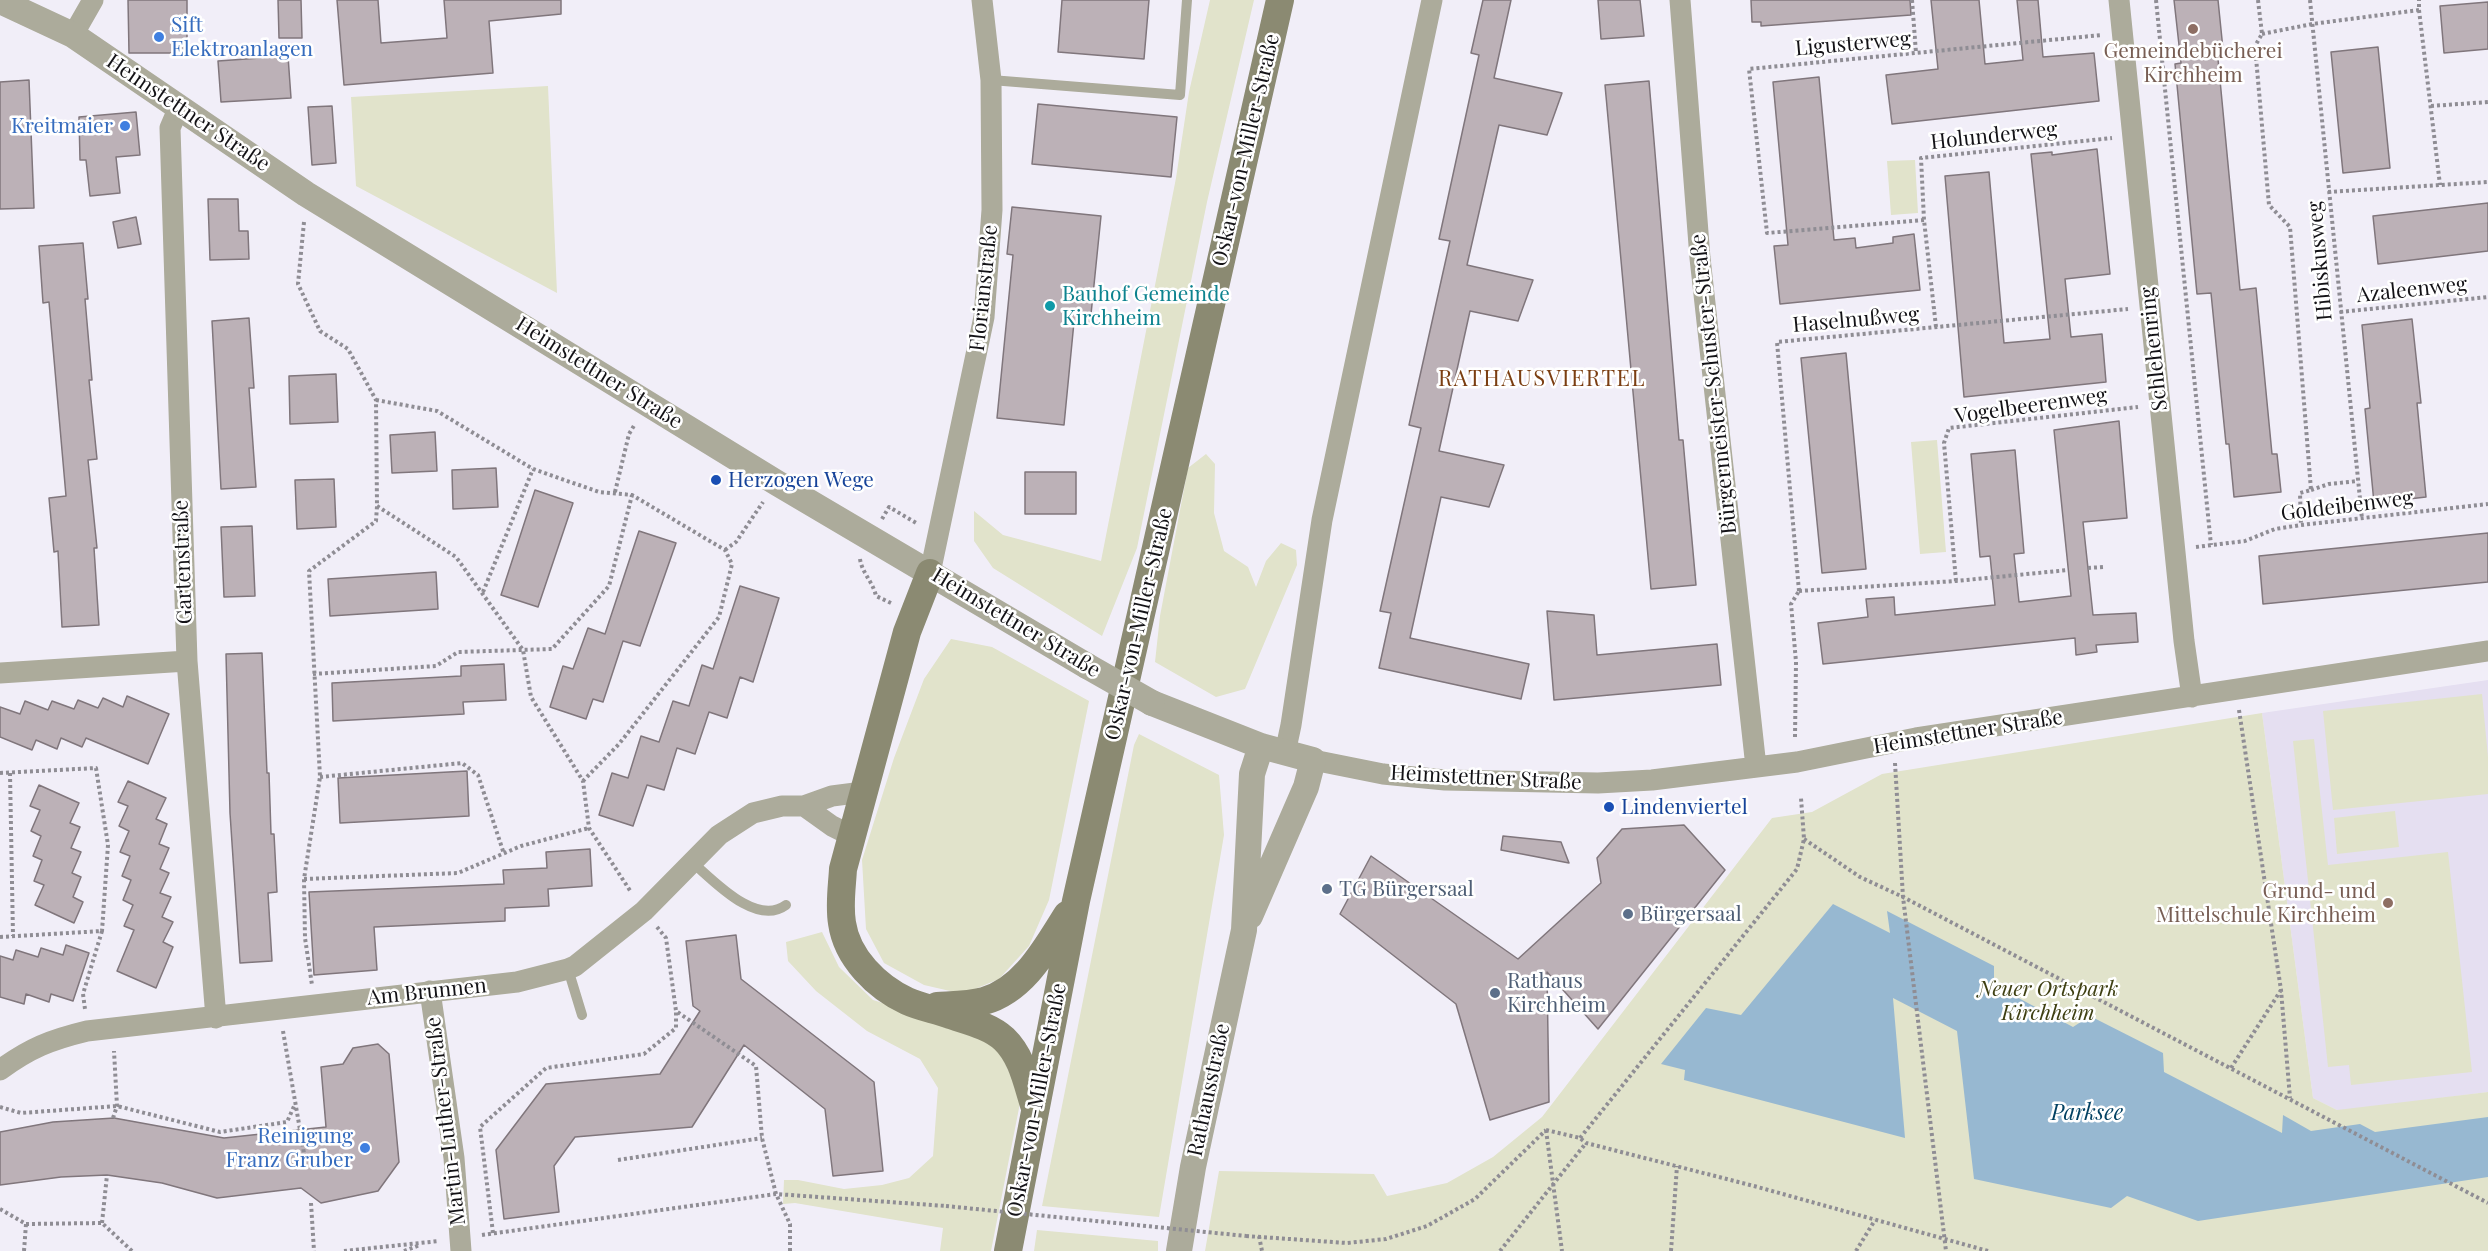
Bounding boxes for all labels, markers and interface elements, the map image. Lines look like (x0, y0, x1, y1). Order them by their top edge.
place label: Sift Elektroanlagen (171, 12, 313, 62)
marker: Gemeindebücherei Kirchheim (2186, 22, 2200, 36)
street label: Ligusterweg (1794, 26, 1912, 62)
marker: Sift Elektroanlagen (152, 30, 166, 44)
street label: Oskar-von-Miller-Straße (1207, 31, 1285, 269)
place label: Gemeindebücherei Kirchheim (2103, 38, 2283, 88)
street label: Heimstettner Straße (102, 49, 274, 177)
place label: Kreitmaier (11, 113, 113, 139)
street label: Holunderweg (1929, 117, 2059, 155)
marker: Kreitmaier (118, 119, 132, 133)
street label: Hibiskusweg (2302, 200, 2338, 322)
street label: Florianstraße (965, 223, 1003, 353)
street label: Bürgermeister-Schuster-Straße (1686, 233, 1742, 535)
street label: Azaleenweg (2356, 272, 2468, 308)
place label: Bauhof Gemeinde Kirchheim (1062, 281, 1230, 331)
street label: Schlehenring (2135, 286, 2173, 412)
marker: Bauhof Gemeinde Kirchheim (1043, 299, 1057, 313)
street label: Haselnußweg (1792, 302, 1920, 338)
street label: Heimstettner Straße (511, 312, 687, 434)
district label: RATHAUSVIERTEL (1438, 366, 1646, 392)
street label: Vogelbeerenweg (1953, 383, 2109, 429)
place label: Herzogen Wege (728, 467, 874, 493)
marker: Herzogen Wege (709, 473, 723, 487)
street label: Goldeibenweg (2279, 485, 2415, 527)
street label: Gartenstraße (168, 499, 198, 625)
street label: Oskar-von-Miller-Straße (1100, 505, 1178, 743)
street label: Heimstettner Straße (927, 563, 1105, 683)
street label: Heimstettner Straße (1871, 705, 2065, 759)
street label: Heimstettner Straße (1390, 760, 1582, 796)
place label: Lindenviertel (1621, 794, 1748, 820)
marker: Lindenviertel (1602, 800, 1616, 814)
place label: TG Bürgersaal (1339, 876, 1474, 902)
place label: Grund- und Mittelschule Kirchheim (2156, 878, 2376, 928)
marker: TG Bürgersaal (1320, 882, 1334, 896)
marker: Grund- und Mittelschule Kirchheim (2381, 896, 2395, 910)
place label: Bürgersaal (1640, 901, 1742, 927)
marker: Bürgersaal (1621, 907, 1635, 921)
place label: Rathaus Kirchheim (1507, 968, 1606, 1018)
street label: Am Brunnen (366, 973, 488, 1011)
park label: Neuer Ortspark Kirchheim (1978, 976, 2118, 1026)
street label: Oskar-von-Miller-Straße (1002, 981, 1072, 1219)
marker: Rathaus Kirchheim (1488, 986, 1502, 1000)
street label: Martin-Luther-Straße (421, 1015, 471, 1227)
street label: Rathausstraße (1183, 1021, 1235, 1159)
water label: Parksee (2051, 1100, 2123, 1126)
place label: Reinigung Franz Gruber (225, 1123, 353, 1173)
marker: Reinigung Franz Gruber (358, 1141, 372, 1155)

